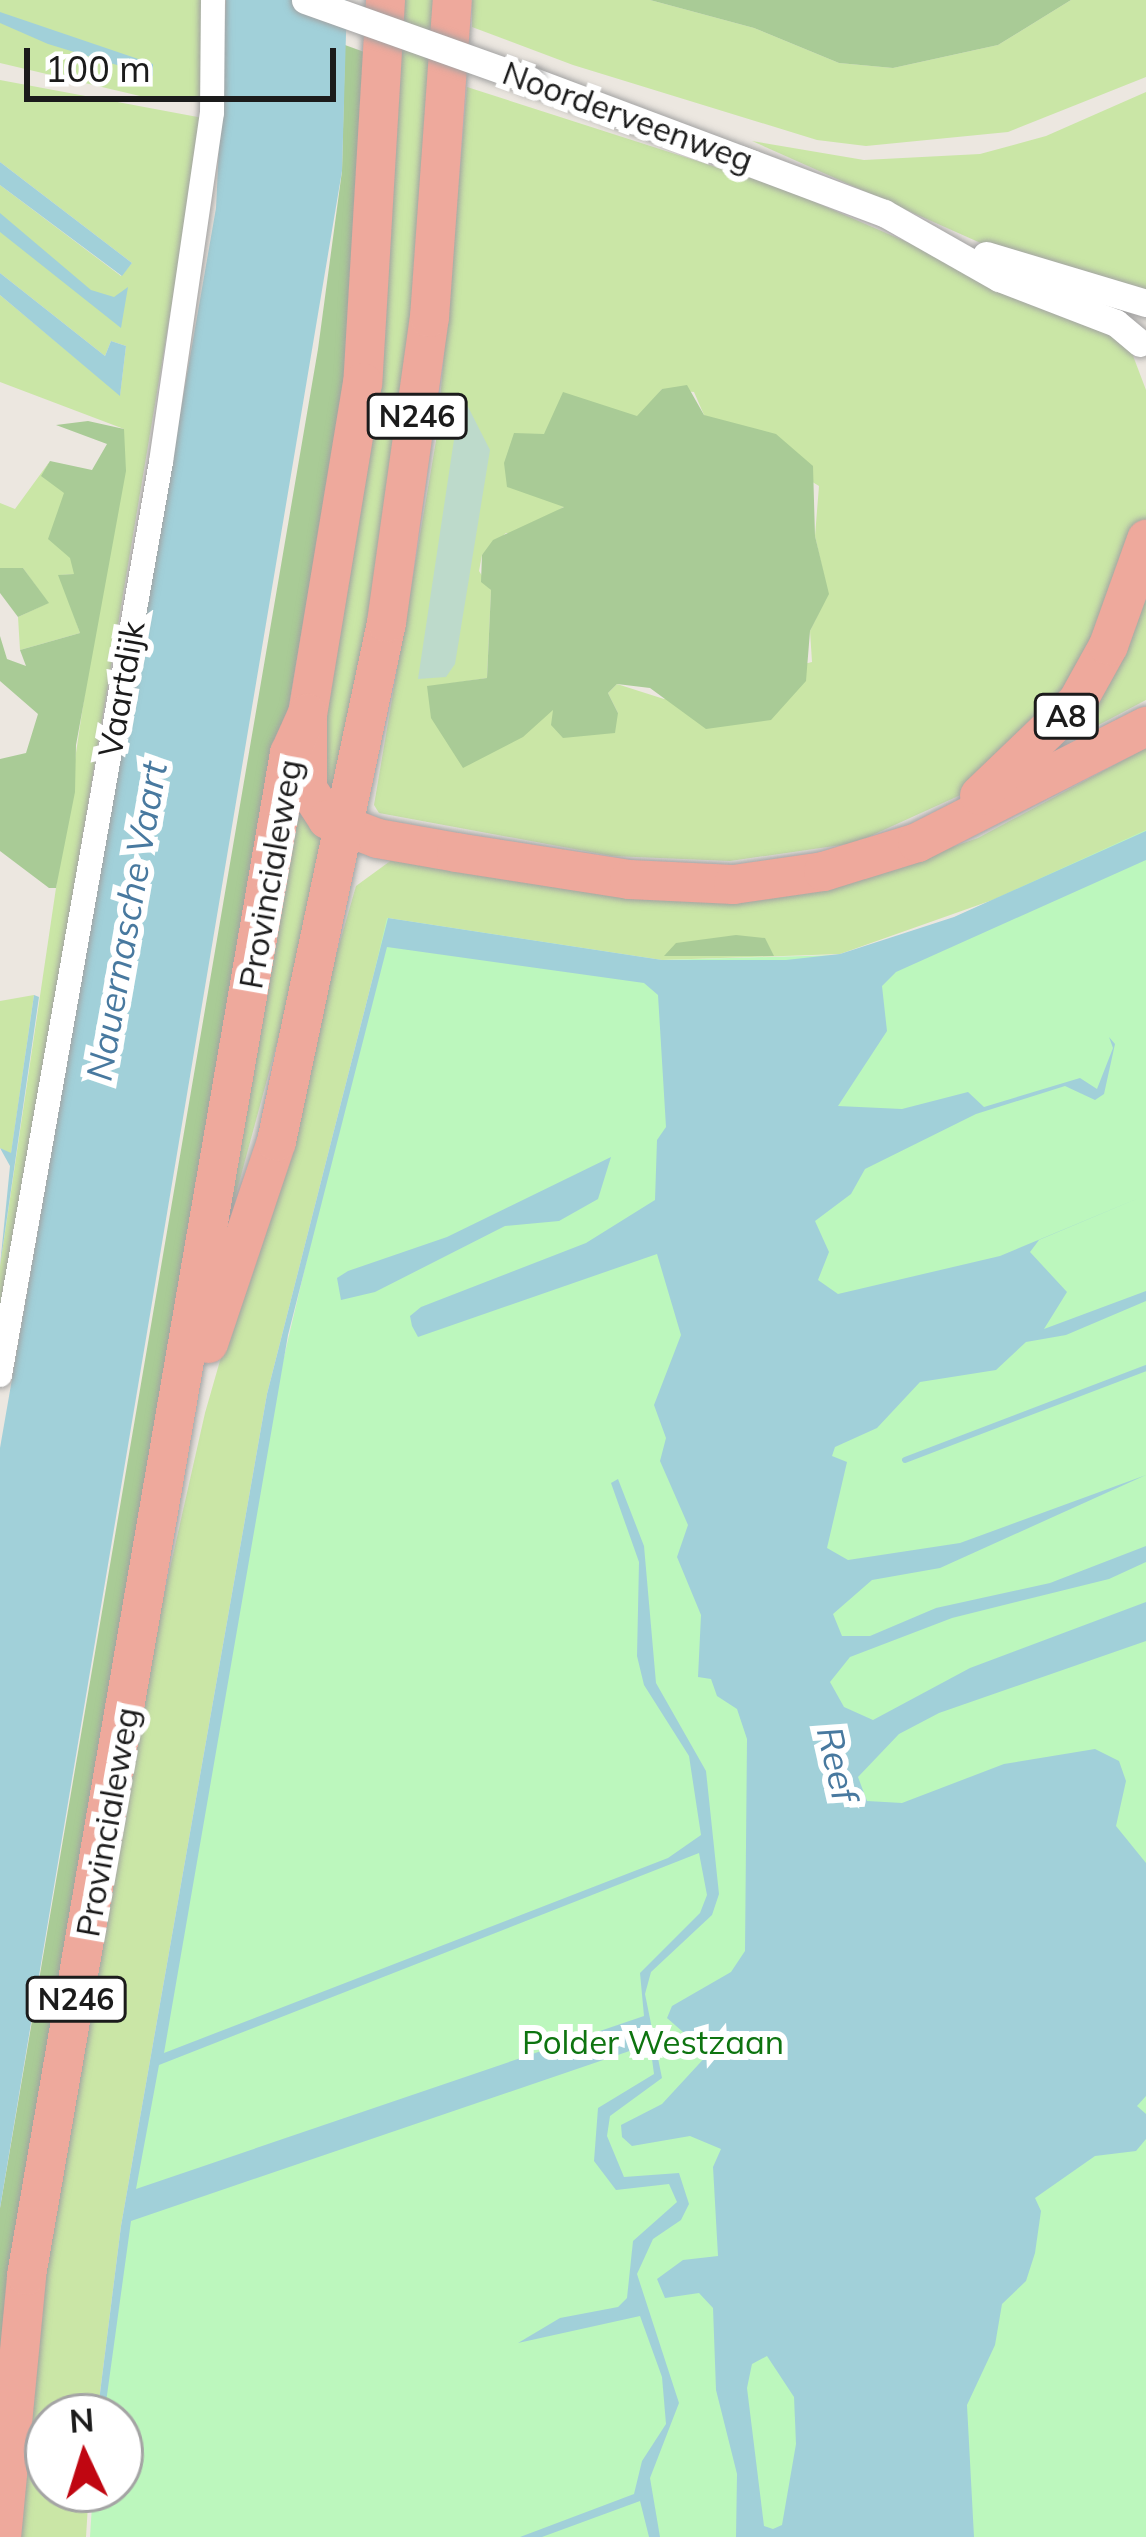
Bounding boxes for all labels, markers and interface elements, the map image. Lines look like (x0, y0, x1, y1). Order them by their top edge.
scale bar (30, 24, 342, 98)
text: 100 m (45, 46, 151, 91)
street label: Noorderveenweg (497, 52, 759, 180)
road number: N246 (366, 392, 468, 440)
street label: Vaartdijk (90, 618, 152, 760)
road number: A8 (1033, 692, 1099, 740)
street label: Provincialeweg (230, 756, 310, 992)
water label: Nauernasche Vaart (77, 758, 175, 1084)
street label: Provincialeweg (67, 1704, 147, 1940)
water label: Reef (808, 1722, 868, 1806)
road number: N246 (25, 1975, 127, 2023)
park label: Polder Westzaan (522, 2022, 784, 2062)
north arrow (24, 2393, 144, 2513)
text: N (68, 2398, 96, 2441)

